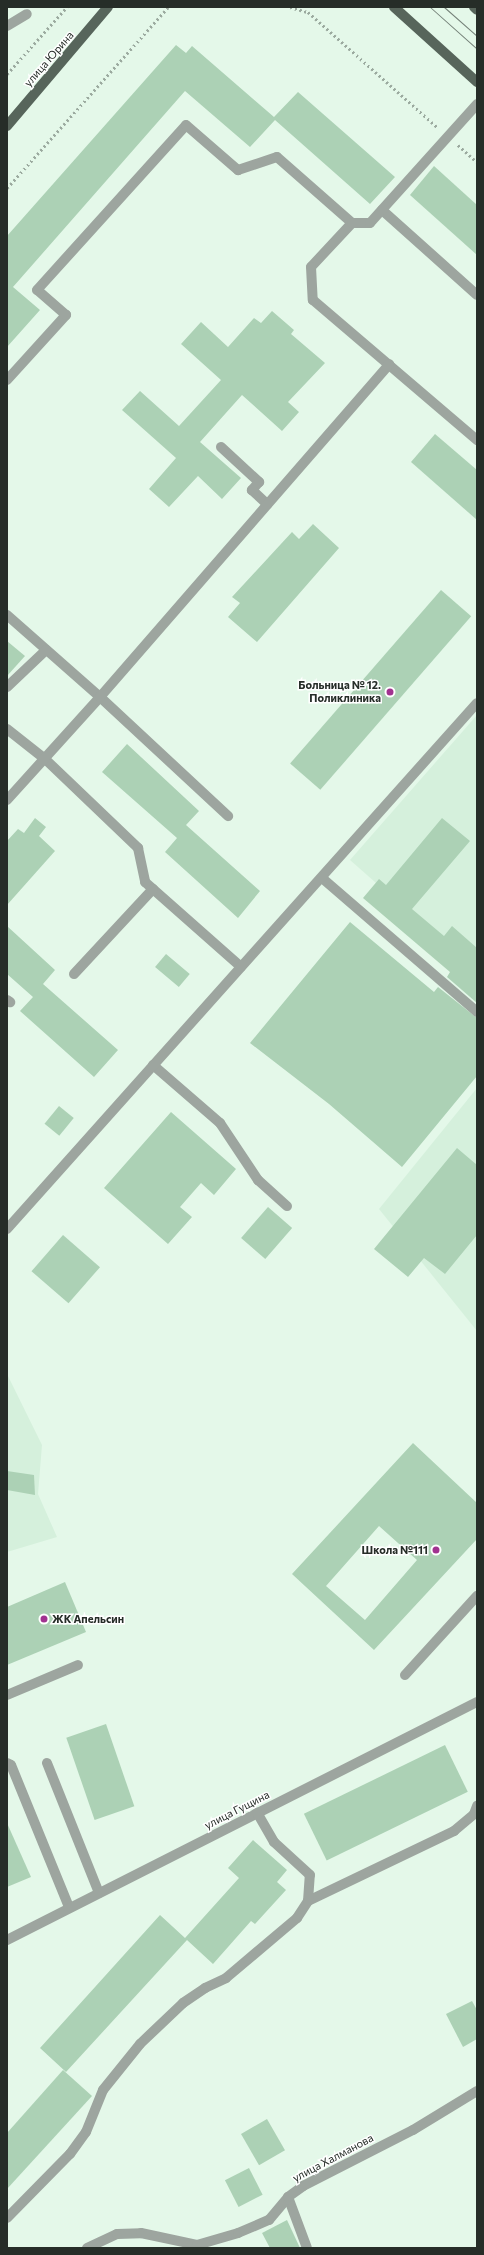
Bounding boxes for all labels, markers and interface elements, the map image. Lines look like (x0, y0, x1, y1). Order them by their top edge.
street label: улица Юрина (21, 29, 77, 89)
place label: Больница № 12. Поликлиника (298, 679, 381, 705)
marker: Больница № 12. Поликлиника (384, 686, 396, 698)
place label: Школа №111 (361, 1543, 428, 1557)
marker: Школа №111 (431, 1545, 441, 1555)
place label: ЖК Апельсин (52, 1612, 124, 1626)
marker: ЖК Апельсин (39, 1614, 49, 1624)
street label: улица Гущина (202, 1788, 272, 1832)
street label: улица Халманова (290, 2131, 376, 2185)

